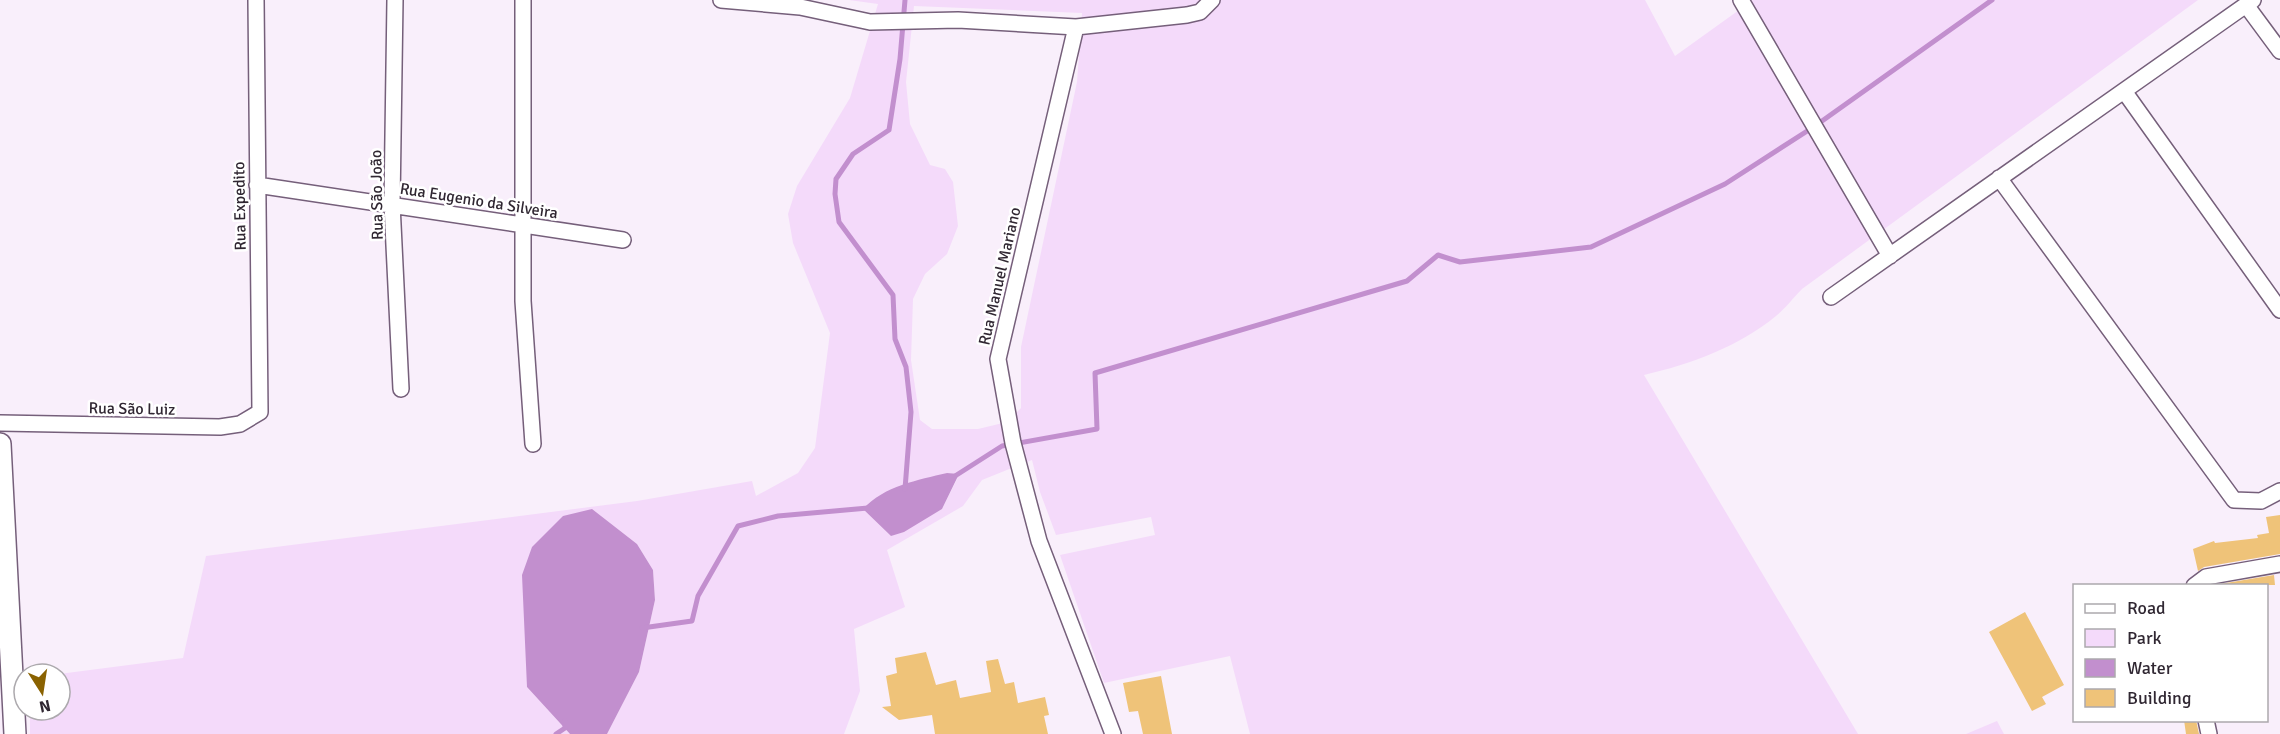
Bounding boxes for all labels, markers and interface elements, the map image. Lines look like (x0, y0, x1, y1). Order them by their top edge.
street label: Rua São João (366, 150, 388, 240)
street label: Rua Expedito (229, 161, 251, 251)
street label: Rua Eugenio da Silveira (398, 179, 559, 223)
street label: Rua Manuel Mariano (974, 205, 1026, 347)
street label: Rua São Luiz (89, 398, 175, 420)
legend (2073, 584, 2268, 722)
text: Road (2127, 597, 2166, 619)
text: Park (2127, 627, 2162, 649)
text: Water (2127, 657, 2173, 679)
north arrow (12, 662, 72, 722)
text: Building (2127, 687, 2191, 709)
text: N (37, 695, 52, 717)

